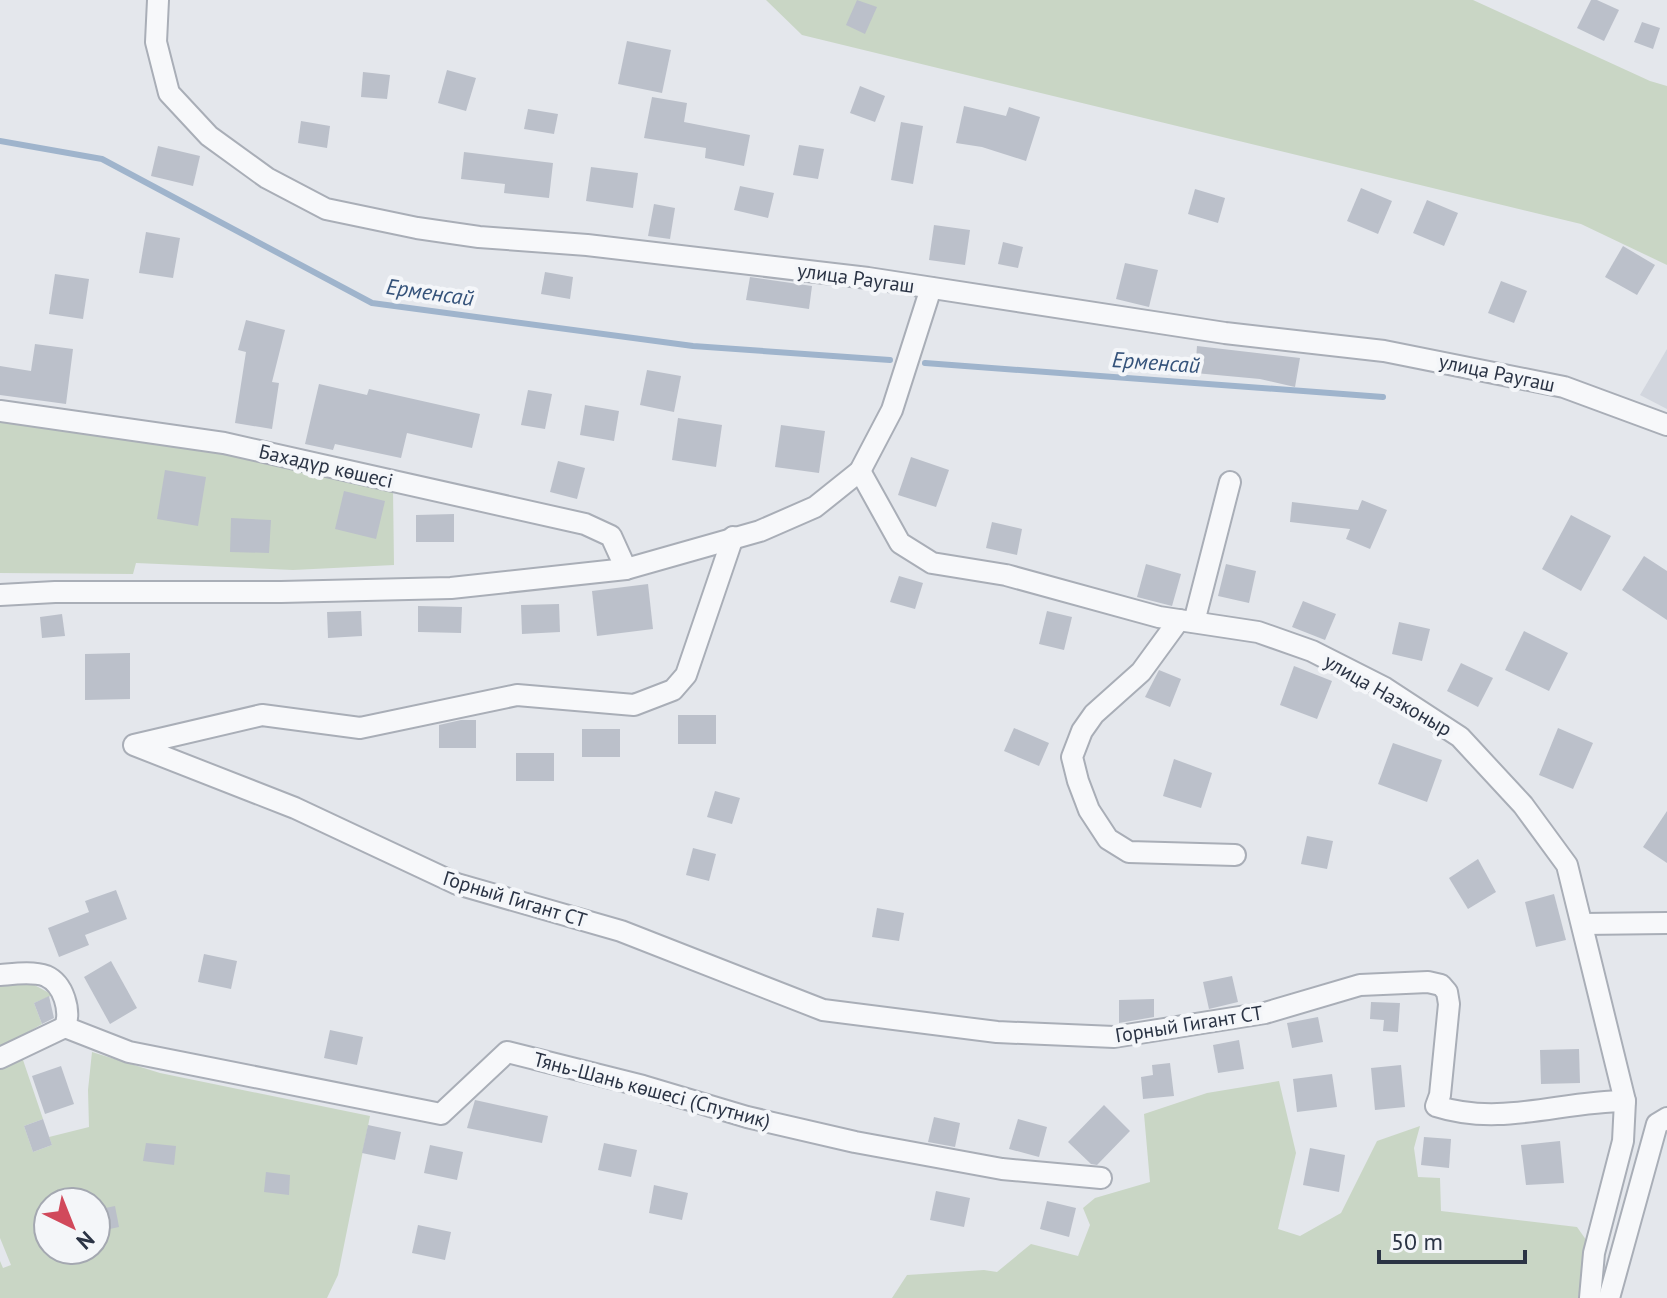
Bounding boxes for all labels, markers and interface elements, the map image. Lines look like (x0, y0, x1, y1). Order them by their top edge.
street label: улица Раугаш (796, 257, 916, 299)
water label: Ерменсай (384, 272, 476, 312)
water label: Ерменсай (1111, 345, 1201, 379)
street label: улица Раугаш (1437, 348, 1557, 398)
street label: Бахадүр көшесі (256, 438, 396, 494)
street label: улица Назконыр (1319, 648, 1457, 742)
street label: Горный Гигант СТ (440, 865, 590, 933)
street label: Горный Гигант СТ (1113, 1000, 1265, 1048)
street label: Тянь-Шань көшесі (Спутник) (531, 1046, 773, 1134)
north arrow (32, 1186, 112, 1266)
scale bar (1379, 1214, 1525, 1264)
text: N (71, 1225, 100, 1256)
text: 50 m (1391, 1226, 1443, 1257)

